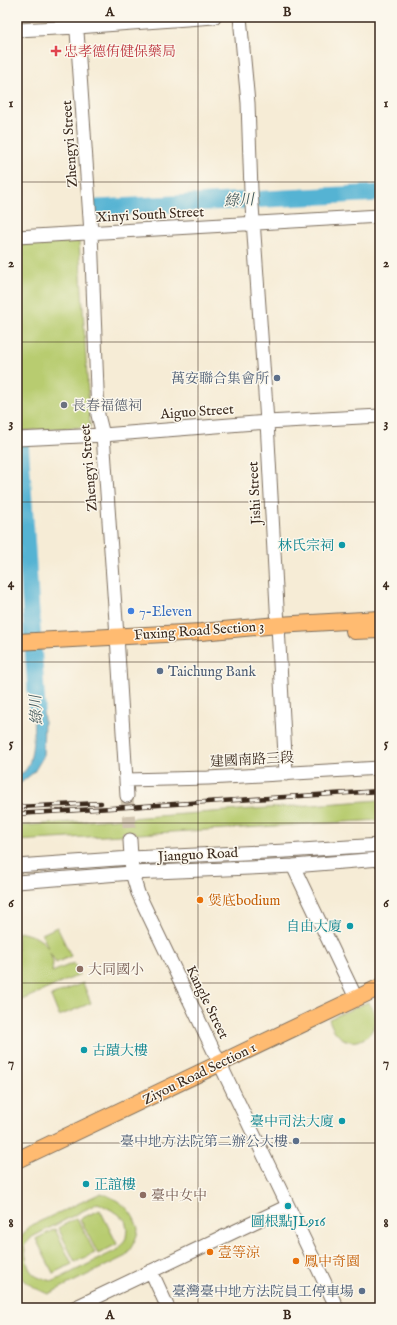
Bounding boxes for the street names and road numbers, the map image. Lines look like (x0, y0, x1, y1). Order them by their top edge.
street label: Zhengyi Street (58, 99, 82, 188)
street label: Xinyi South Street (96, 203, 205, 227)
street label: Aiguo Street (159, 400, 234, 424)
street label: Zhengyi Street (76, 423, 102, 512)
street label: Jishi Street (244, 461, 266, 527)
street label: Fuxing Road Section 3 (133, 617, 265, 645)
street label: 建國南路三段 (210, 749, 294, 771)
street label: Jianguo Road (156, 844, 239, 866)
street label: Kangle Street (182, 963, 233, 1042)
street label: Ziyou Road Section 1 (140, 1039, 259, 1109)

